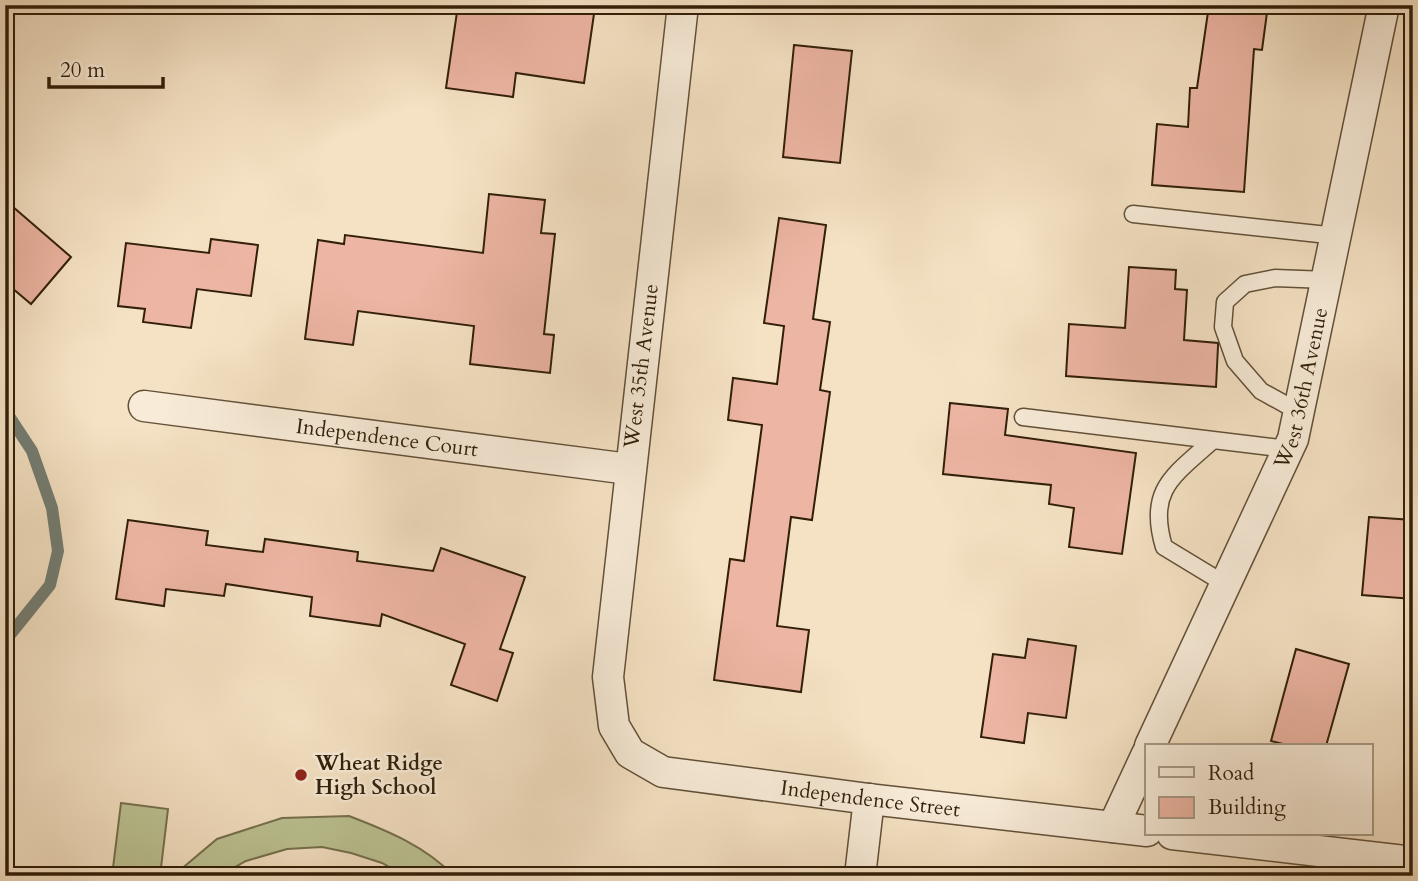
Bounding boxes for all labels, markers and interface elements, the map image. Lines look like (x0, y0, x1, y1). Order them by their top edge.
scale bar (49, 46, 163, 90)
text: 20 m (60, 56, 105, 85)
street label: West 35th Avenue (617, 282, 666, 451)
street label: West 36th Avenue (1267, 305, 1335, 475)
street label: Independence Court (294, 412, 480, 464)
legend (1145, 744, 1372, 836)
place label: Wheat Ridge High School (314, 749, 443, 802)
text: Road (1208, 759, 1254, 788)
marker: Wheat Ridge High School (293, 767, 309, 783)
street label: Independence Street (779, 774, 962, 824)
text: Building (1208, 793, 1286, 822)

